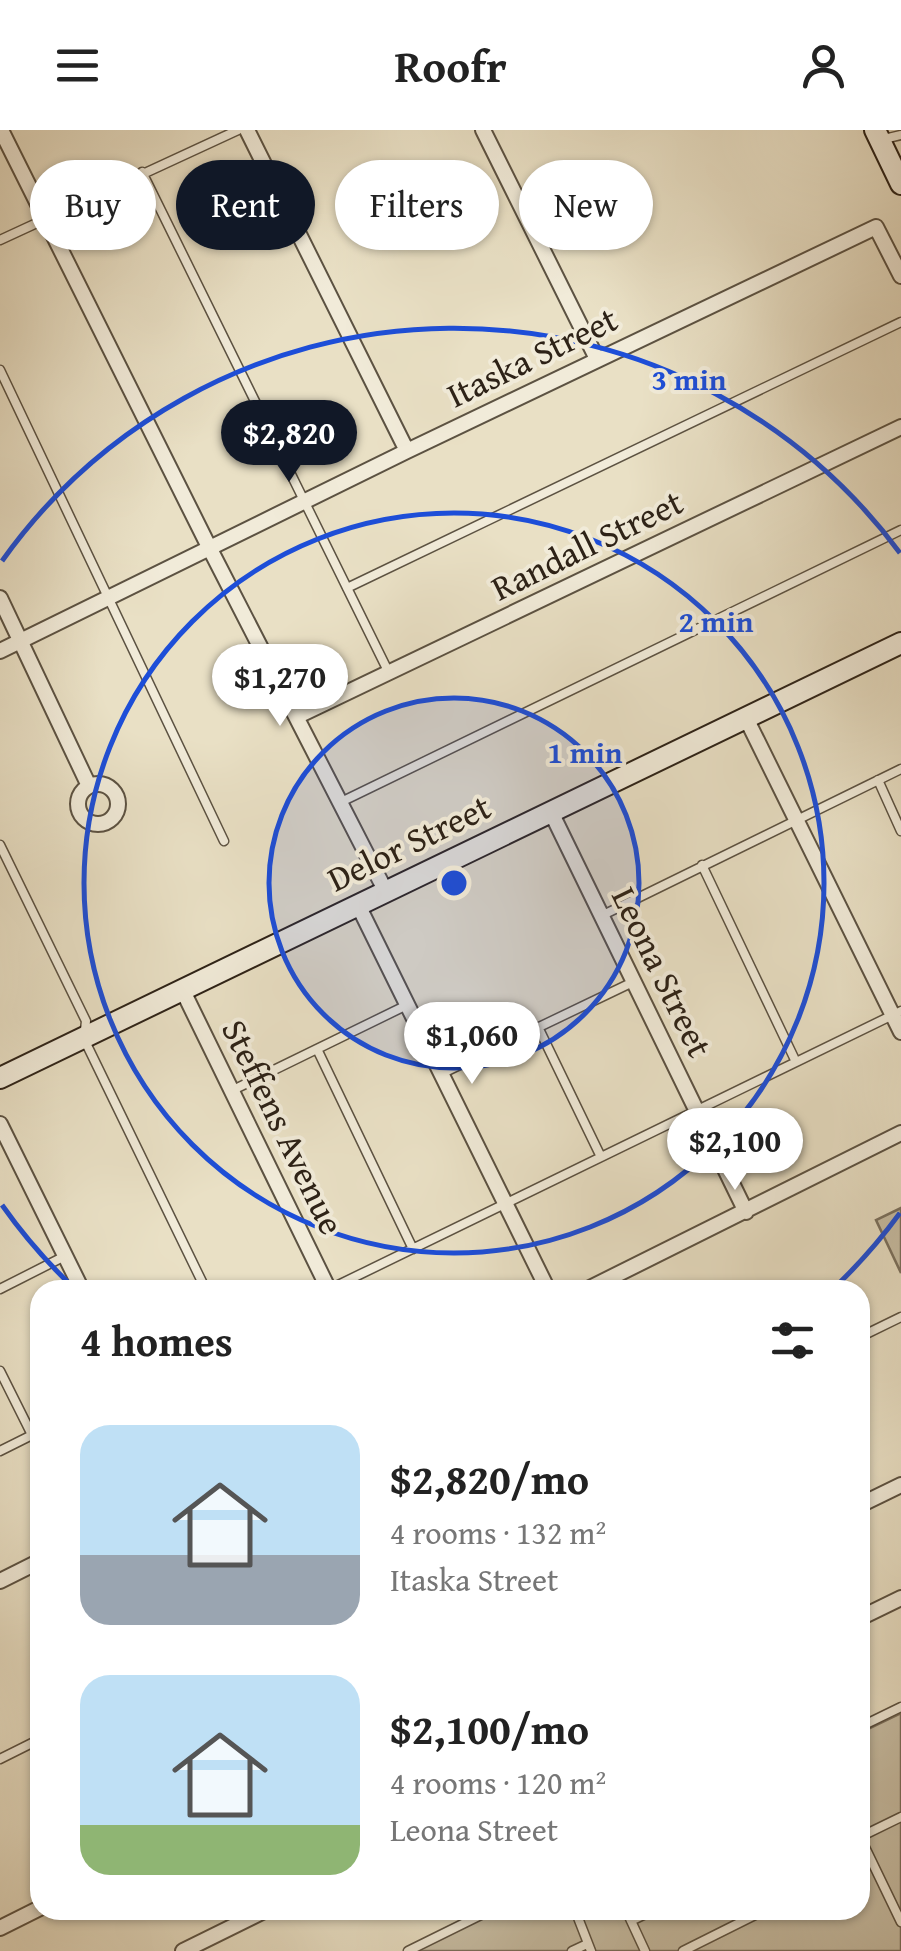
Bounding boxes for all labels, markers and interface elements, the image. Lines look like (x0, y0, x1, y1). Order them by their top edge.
text: Roofr (394, 33, 507, 98)
icon: menu (50, 38, 105, 93)
icon: person (796, 38, 851, 93)
chip: Buy (30, 160, 156, 250)
chip: Rent (176, 160, 315, 250)
chip: Filters (335, 160, 499, 250)
chip: New (519, 160, 653, 250)
street label: Itaska Street (438, 293, 626, 420)
text: 3 min (652, 357, 727, 401)
pin: $2,820 (208, 400, 370, 485)
text: $2,820 (243, 409, 335, 456)
street label: Randall Street (482, 476, 691, 613)
text: 2 min (679, 599, 754, 643)
pin: $1,270 (199, 644, 361, 729)
text: $1,270 (234, 653, 326, 700)
text: 1 min (548, 730, 623, 774)
street label: Delor Street (318, 781, 499, 904)
centre of rings (436, 865, 472, 901)
street label: Leona Street (599, 878, 726, 1066)
pin: $1,060 (391, 1002, 553, 1087)
street label: Steffens Avenue (209, 1011, 358, 1243)
text: $1,060 (426, 1011, 518, 1058)
pin: $2,100 (654, 1108, 816, 1193)
text: $2,100 (689, 1117, 781, 1164)
text: 4 homes (80, 1310, 233, 1371)
icon: filters (765, 1313, 820, 1368)
text: $2,820/mo (390, 1448, 589, 1509)
icon: home (160, 1465, 280, 1585)
text: 4 rooms · 132 m² (390, 1509, 606, 1556)
text: Itaska Street (390, 1556, 558, 1603)
text: $2,100/mo (390, 1698, 589, 1759)
icon: home (160, 1715, 280, 1835)
text: 4 rooms · 120 m² (390, 1759, 606, 1806)
text: Leona Street (390, 1806, 558, 1853)

